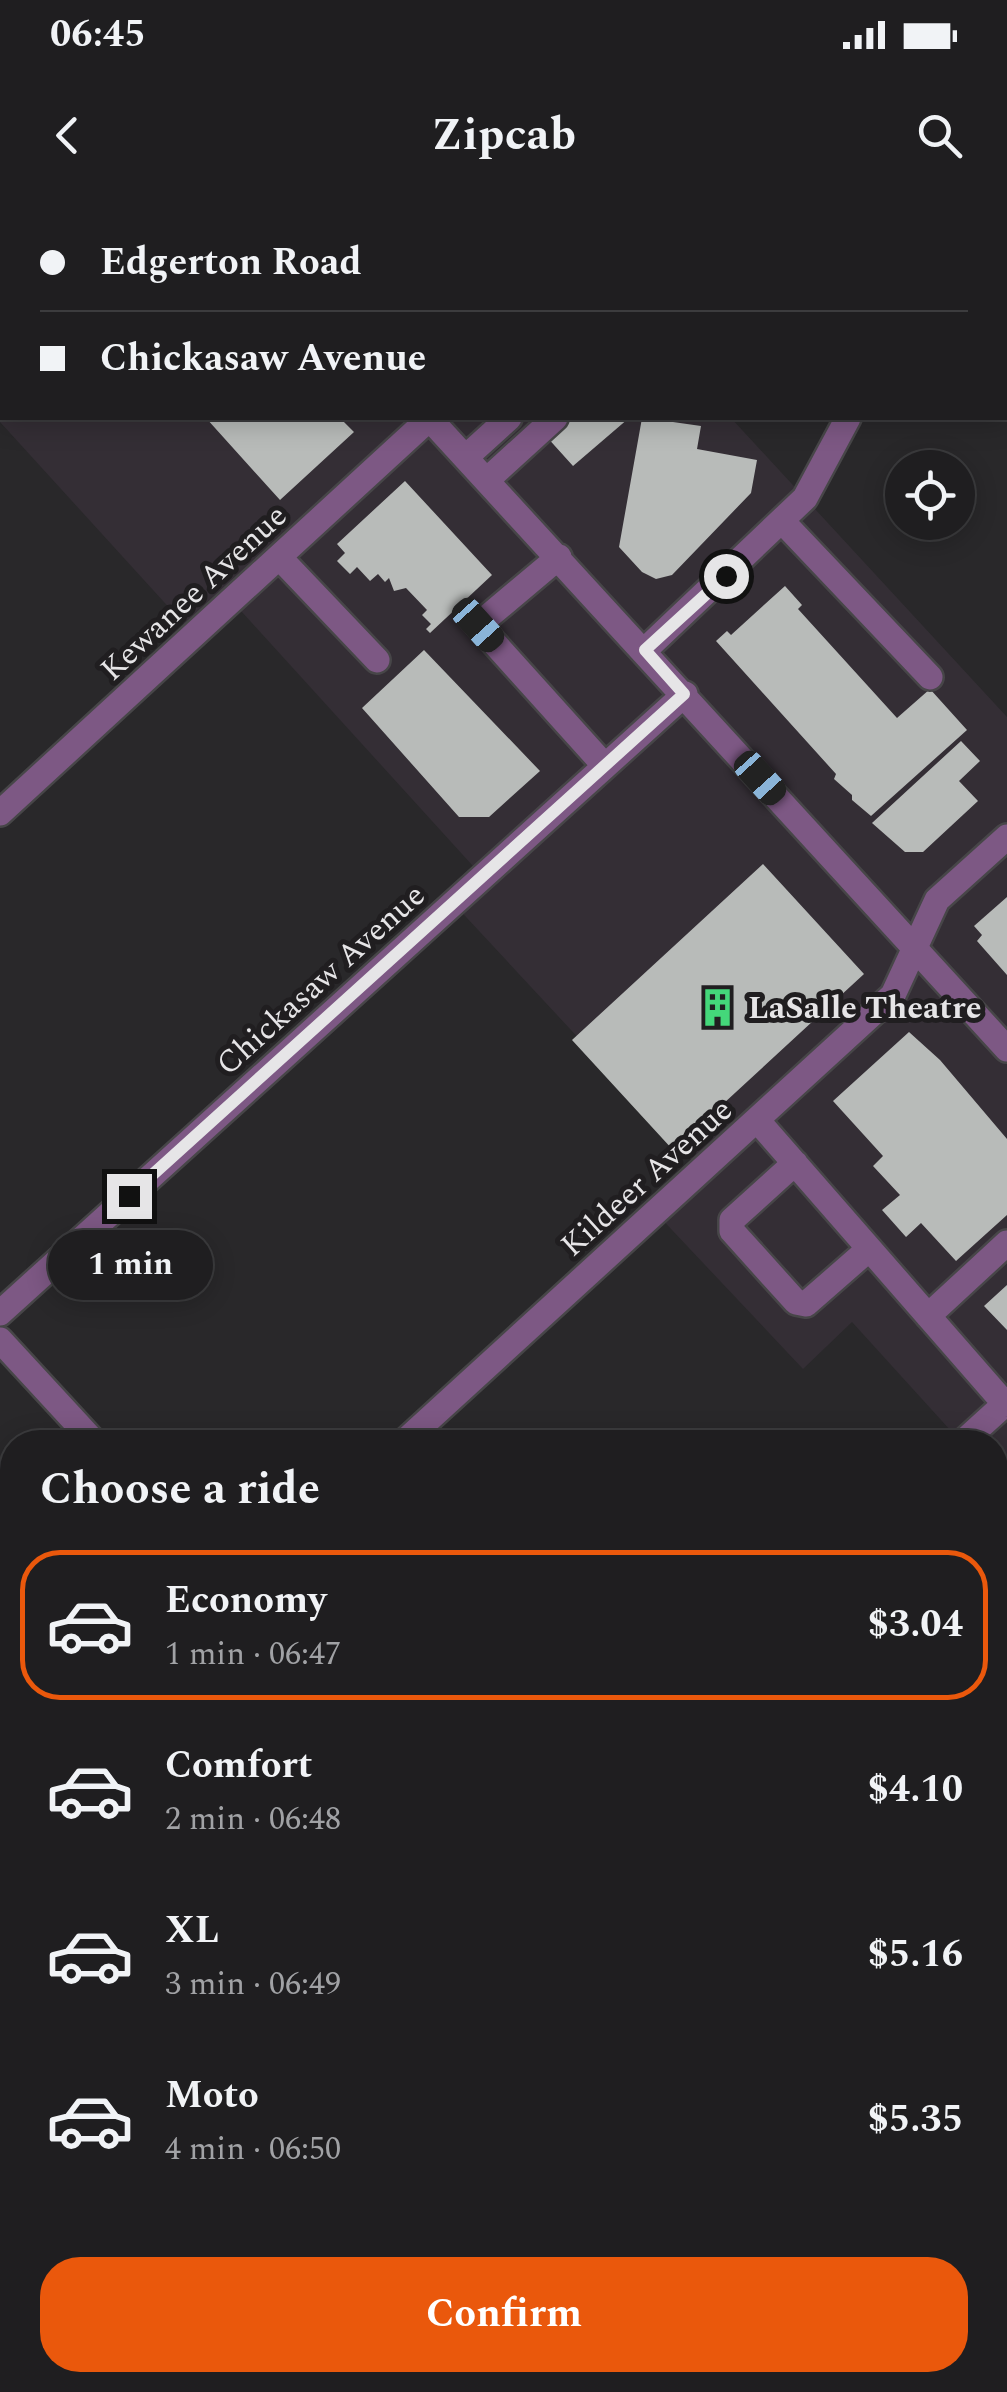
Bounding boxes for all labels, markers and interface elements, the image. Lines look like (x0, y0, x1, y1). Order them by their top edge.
text: 06:45 (50, 6, 145, 64)
text: Zipcab (431, 101, 576, 170)
icon: back (40, 108, 95, 163)
icon: search (912, 108, 967, 163)
text: Edgerton Road (100, 234, 362, 292)
text: Chickasaw Avenue (100, 330, 426, 388)
map controls (885, 450, 975, 540)
button: locate (885, 450, 975, 540)
street label: Kewanee Avenue (89, 493, 299, 693)
route start (704, 554, 749, 599)
car (447, 593, 509, 657)
car (729, 746, 791, 810)
street label: Chickasaw Avenue (205, 872, 437, 1088)
place label: LaSalle Theatre (748, 984, 982, 1033)
building icon: LaSalle Theatre (697, 986, 739, 1028)
street label: Kildeer Avenue (550, 1087, 744, 1269)
route end (107, 1174, 152, 1219)
callout: 1 min (46, 1231, 212, 1301)
text: 1 min (88, 1240, 173, 1289)
text: Choose a ride (40, 1455, 320, 1524)
text: Economy (165, 1572, 326, 1630)
icon: car (45, 1580, 135, 1670)
text: $3.04 (868, 1596, 963, 1654)
text: 1 min · 06:47 (165, 1630, 341, 1679)
text: Comfort (165, 1737, 312, 1795)
icon: car (45, 1745, 135, 1835)
text: $4.10 (868, 1761, 963, 1819)
text: 2 min · 06:48 (165, 1795, 341, 1844)
text: XL (165, 1902, 219, 1960)
icon: car (45, 1910, 135, 2000)
text: $5.16 (868, 1926, 963, 1984)
text: 3 min · 06:49 (165, 1960, 341, 2009)
text: Moto (165, 2067, 259, 2125)
icon: car (45, 2075, 135, 2165)
text: $5.35 (868, 2091, 963, 2149)
text: 4 min · 06:50 (165, 2125, 341, 2174)
button: Confirm (40, 2257, 968, 2372)

